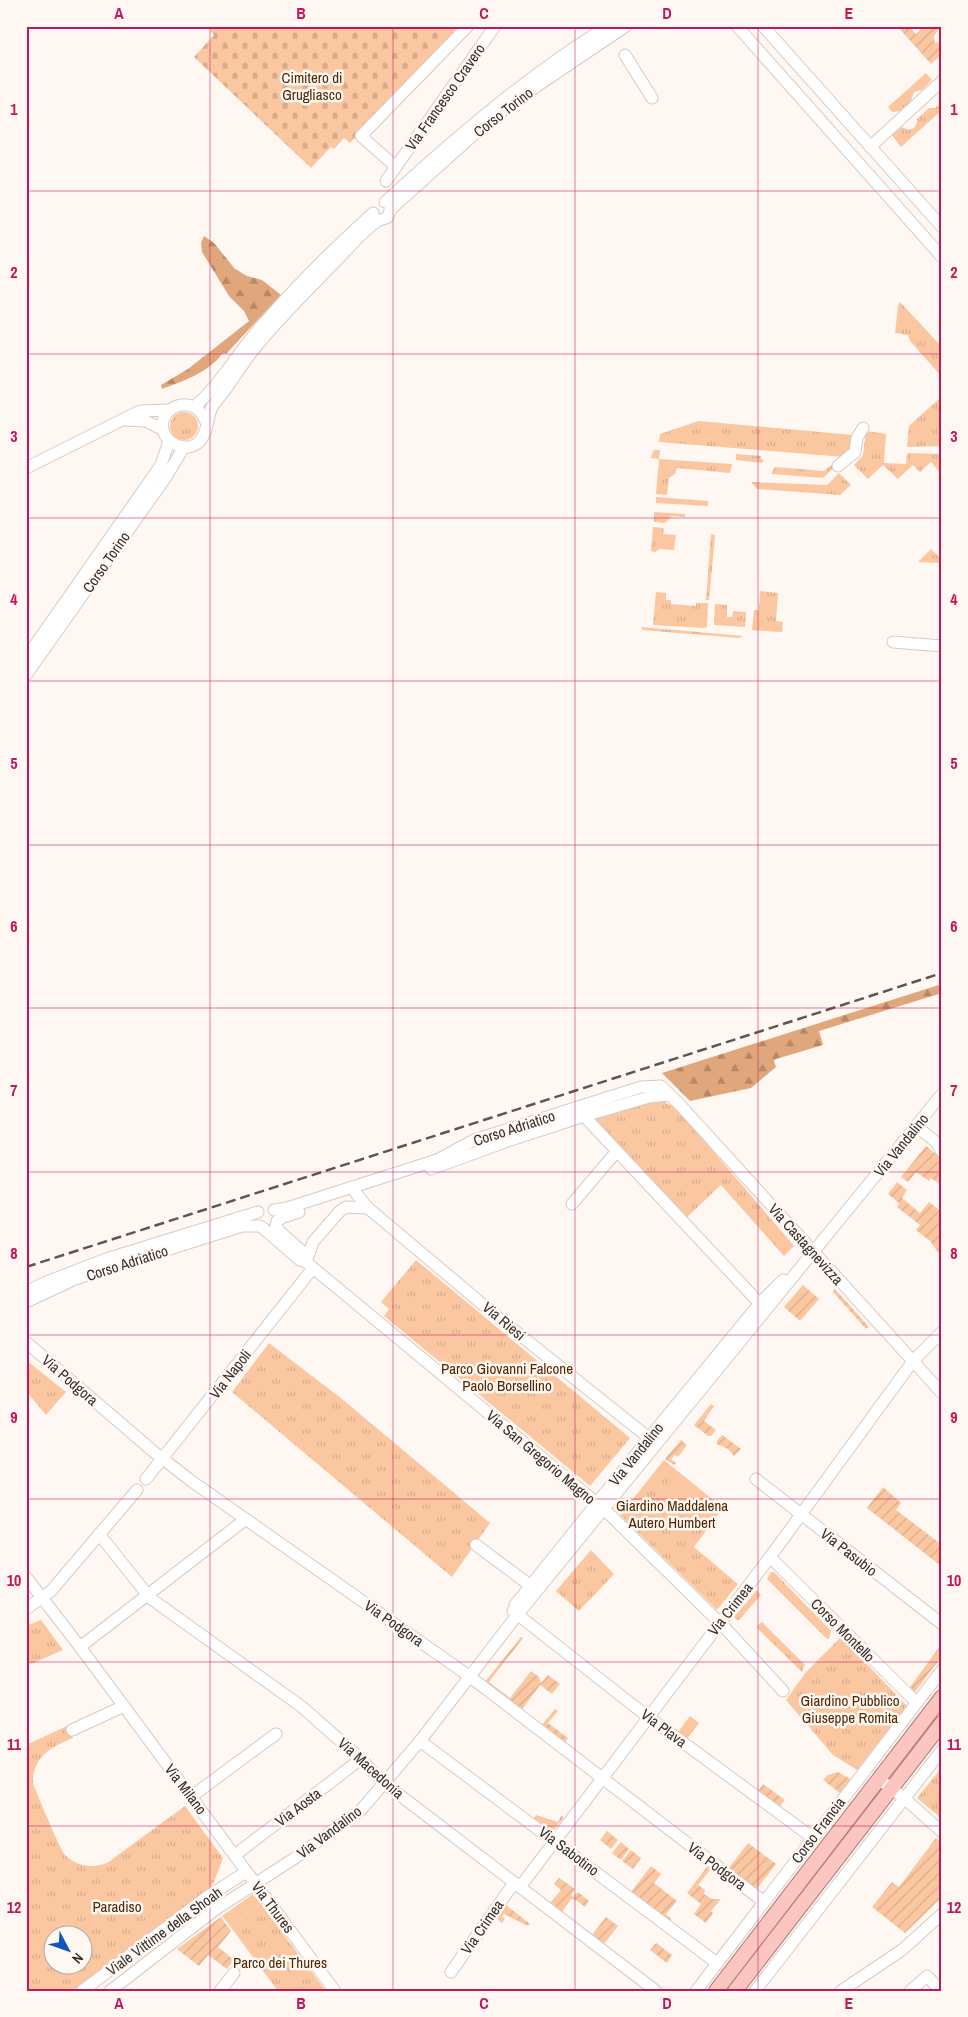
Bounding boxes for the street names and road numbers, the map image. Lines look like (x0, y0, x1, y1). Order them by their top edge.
street label: Via Francesco Cravero (400, 39, 490, 155)
street label: Corso Torino (469, 82, 537, 142)
street label: Corso Torino (77, 527, 135, 597)
street label: Corso Adriatico (470, 1105, 558, 1151)
street label: Via Vandalino (869, 1109, 933, 1181)
street label: Via Castagnevizza (764, 1199, 848, 1289)
street label: Corso Adriatico (83, 1240, 171, 1286)
street label: Via Riesi (478, 1297, 530, 1345)
street label: Via Napoli (204, 1345, 256, 1403)
street label: Via Podgora (37, 1350, 103, 1410)
street label: Via San Gregorio Magno (482, 1405, 600, 1509)
street label: Via Vandalino (604, 1418, 668, 1490)
street label: Via Pasubio (816, 1523, 882, 1581)
street label: Via Crimea (703, 1578, 757, 1640)
street label: Corso Montello (806, 1593, 880, 1667)
street label: Via Podgora (360, 1595, 428, 1651)
street label: Via Plava (637, 1704, 691, 1752)
street label: Via Macedonia (333, 1733, 409, 1804)
street label: Via Milano (160, 1759, 212, 1819)
street label: Via Aosta (271, 1783, 325, 1831)
street label: Corso Francia (786, 1792, 850, 1867)
street label: Via Vandalino (292, 1801, 366, 1863)
street label: Via Sabotino (534, 1821, 604, 1881)
street label: Via Podgora (683, 1837, 751, 1895)
street label: Via Thures (247, 1877, 299, 1937)
street label: Viale Vittime della Shoah (102, 1882, 226, 1980)
street label: Via Crimea (456, 1895, 508, 1958)

